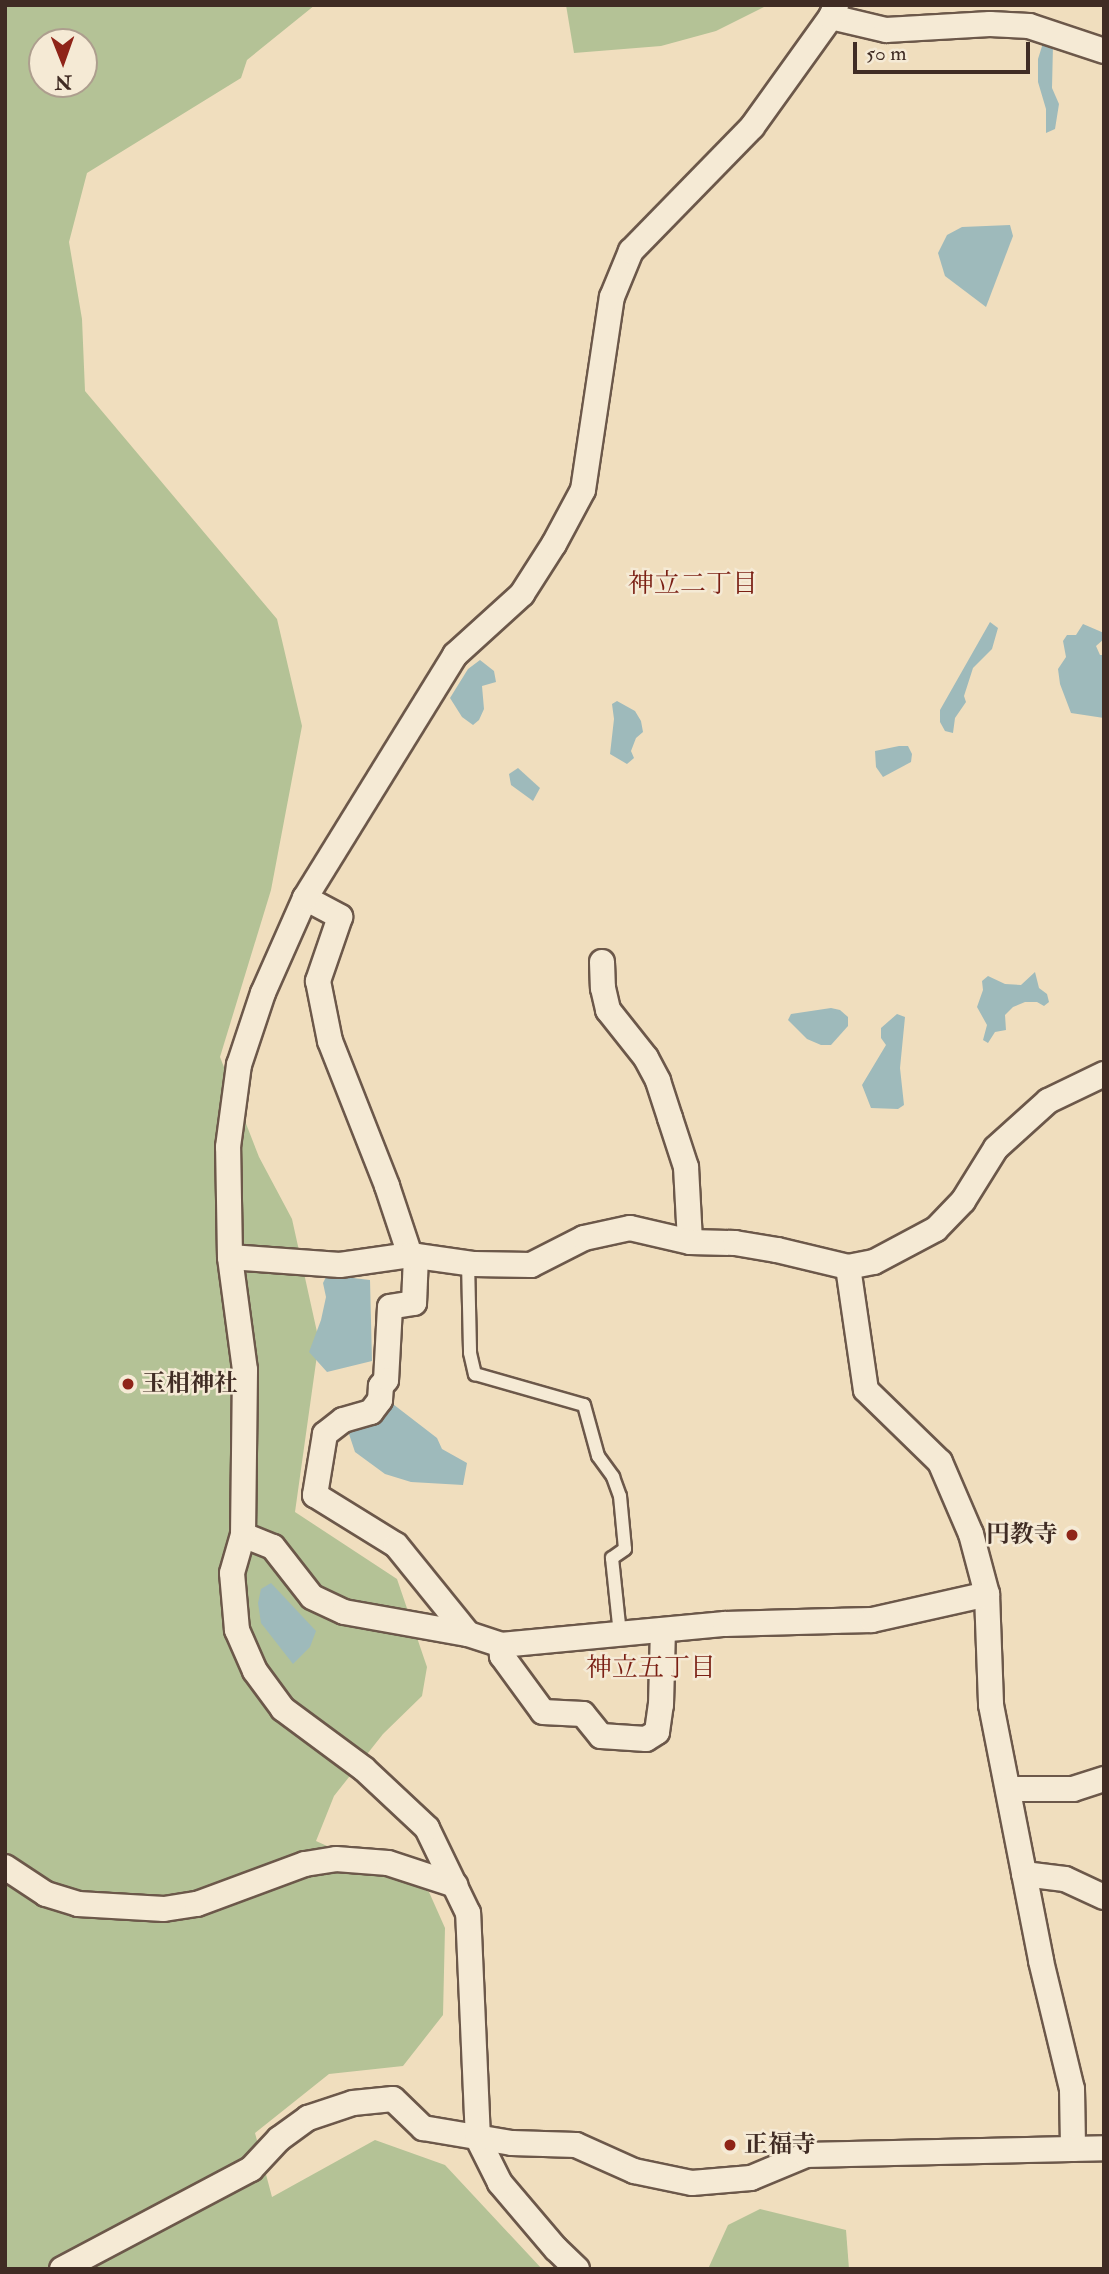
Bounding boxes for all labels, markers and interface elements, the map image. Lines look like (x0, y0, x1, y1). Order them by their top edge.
north arrow (28, 28, 98, 98)
scale bar (857, 28, 1034, 72)
text: 50 m (866, 40, 907, 67)
text: N (55, 70, 72, 94)
district label: 神立二丁目 (628, 569, 758, 601)
place label: 玉相神社 (142, 1370, 238, 1398)
marker: 玉相神社 (120, 1376, 136, 1392)
place label: 円教寺 (986, 1521, 1058, 1549)
marker: 円教寺 (1064, 1527, 1080, 1543)
district label: 神立五丁目 (586, 1653, 716, 1685)
place label: 正福寺 (744, 2131, 816, 2159)
marker: 正福寺 (722, 2137, 738, 2153)

